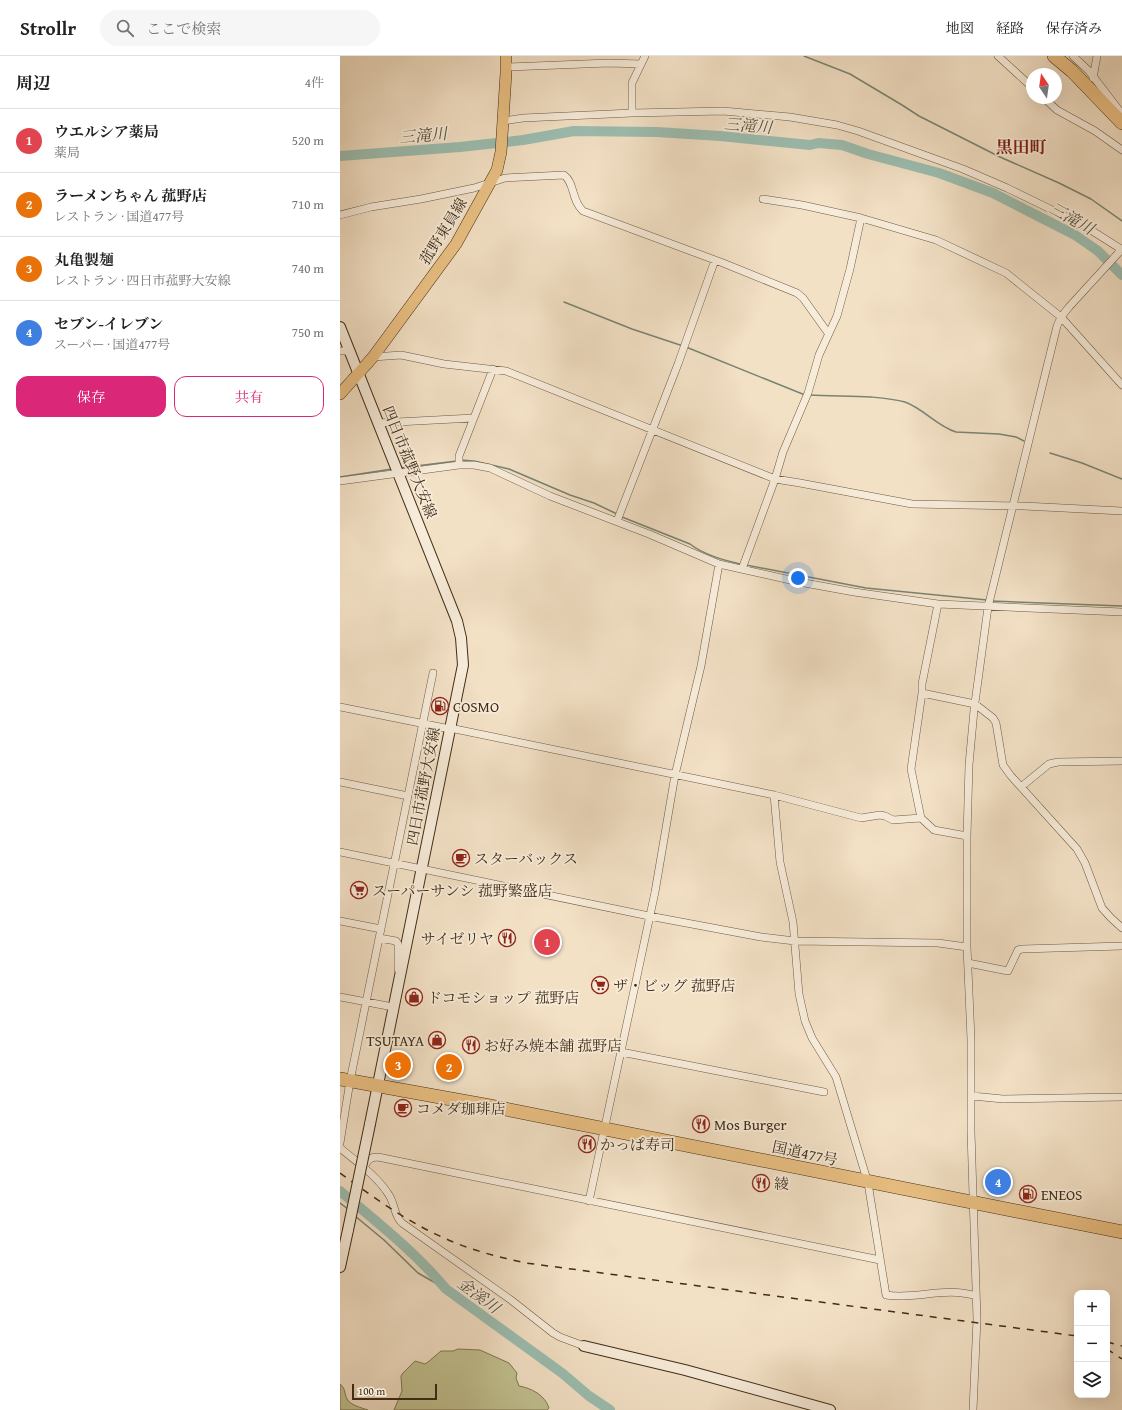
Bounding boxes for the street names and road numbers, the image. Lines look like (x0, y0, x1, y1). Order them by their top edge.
street label: 菰野東員線 (414, 194, 472, 268)
street label: 四日市菰野大安線 (378, 402, 442, 522)
street label: 四日市菰野大安線 (401, 725, 445, 847)
street label: 国道477号 (770, 1136, 840, 1170)

